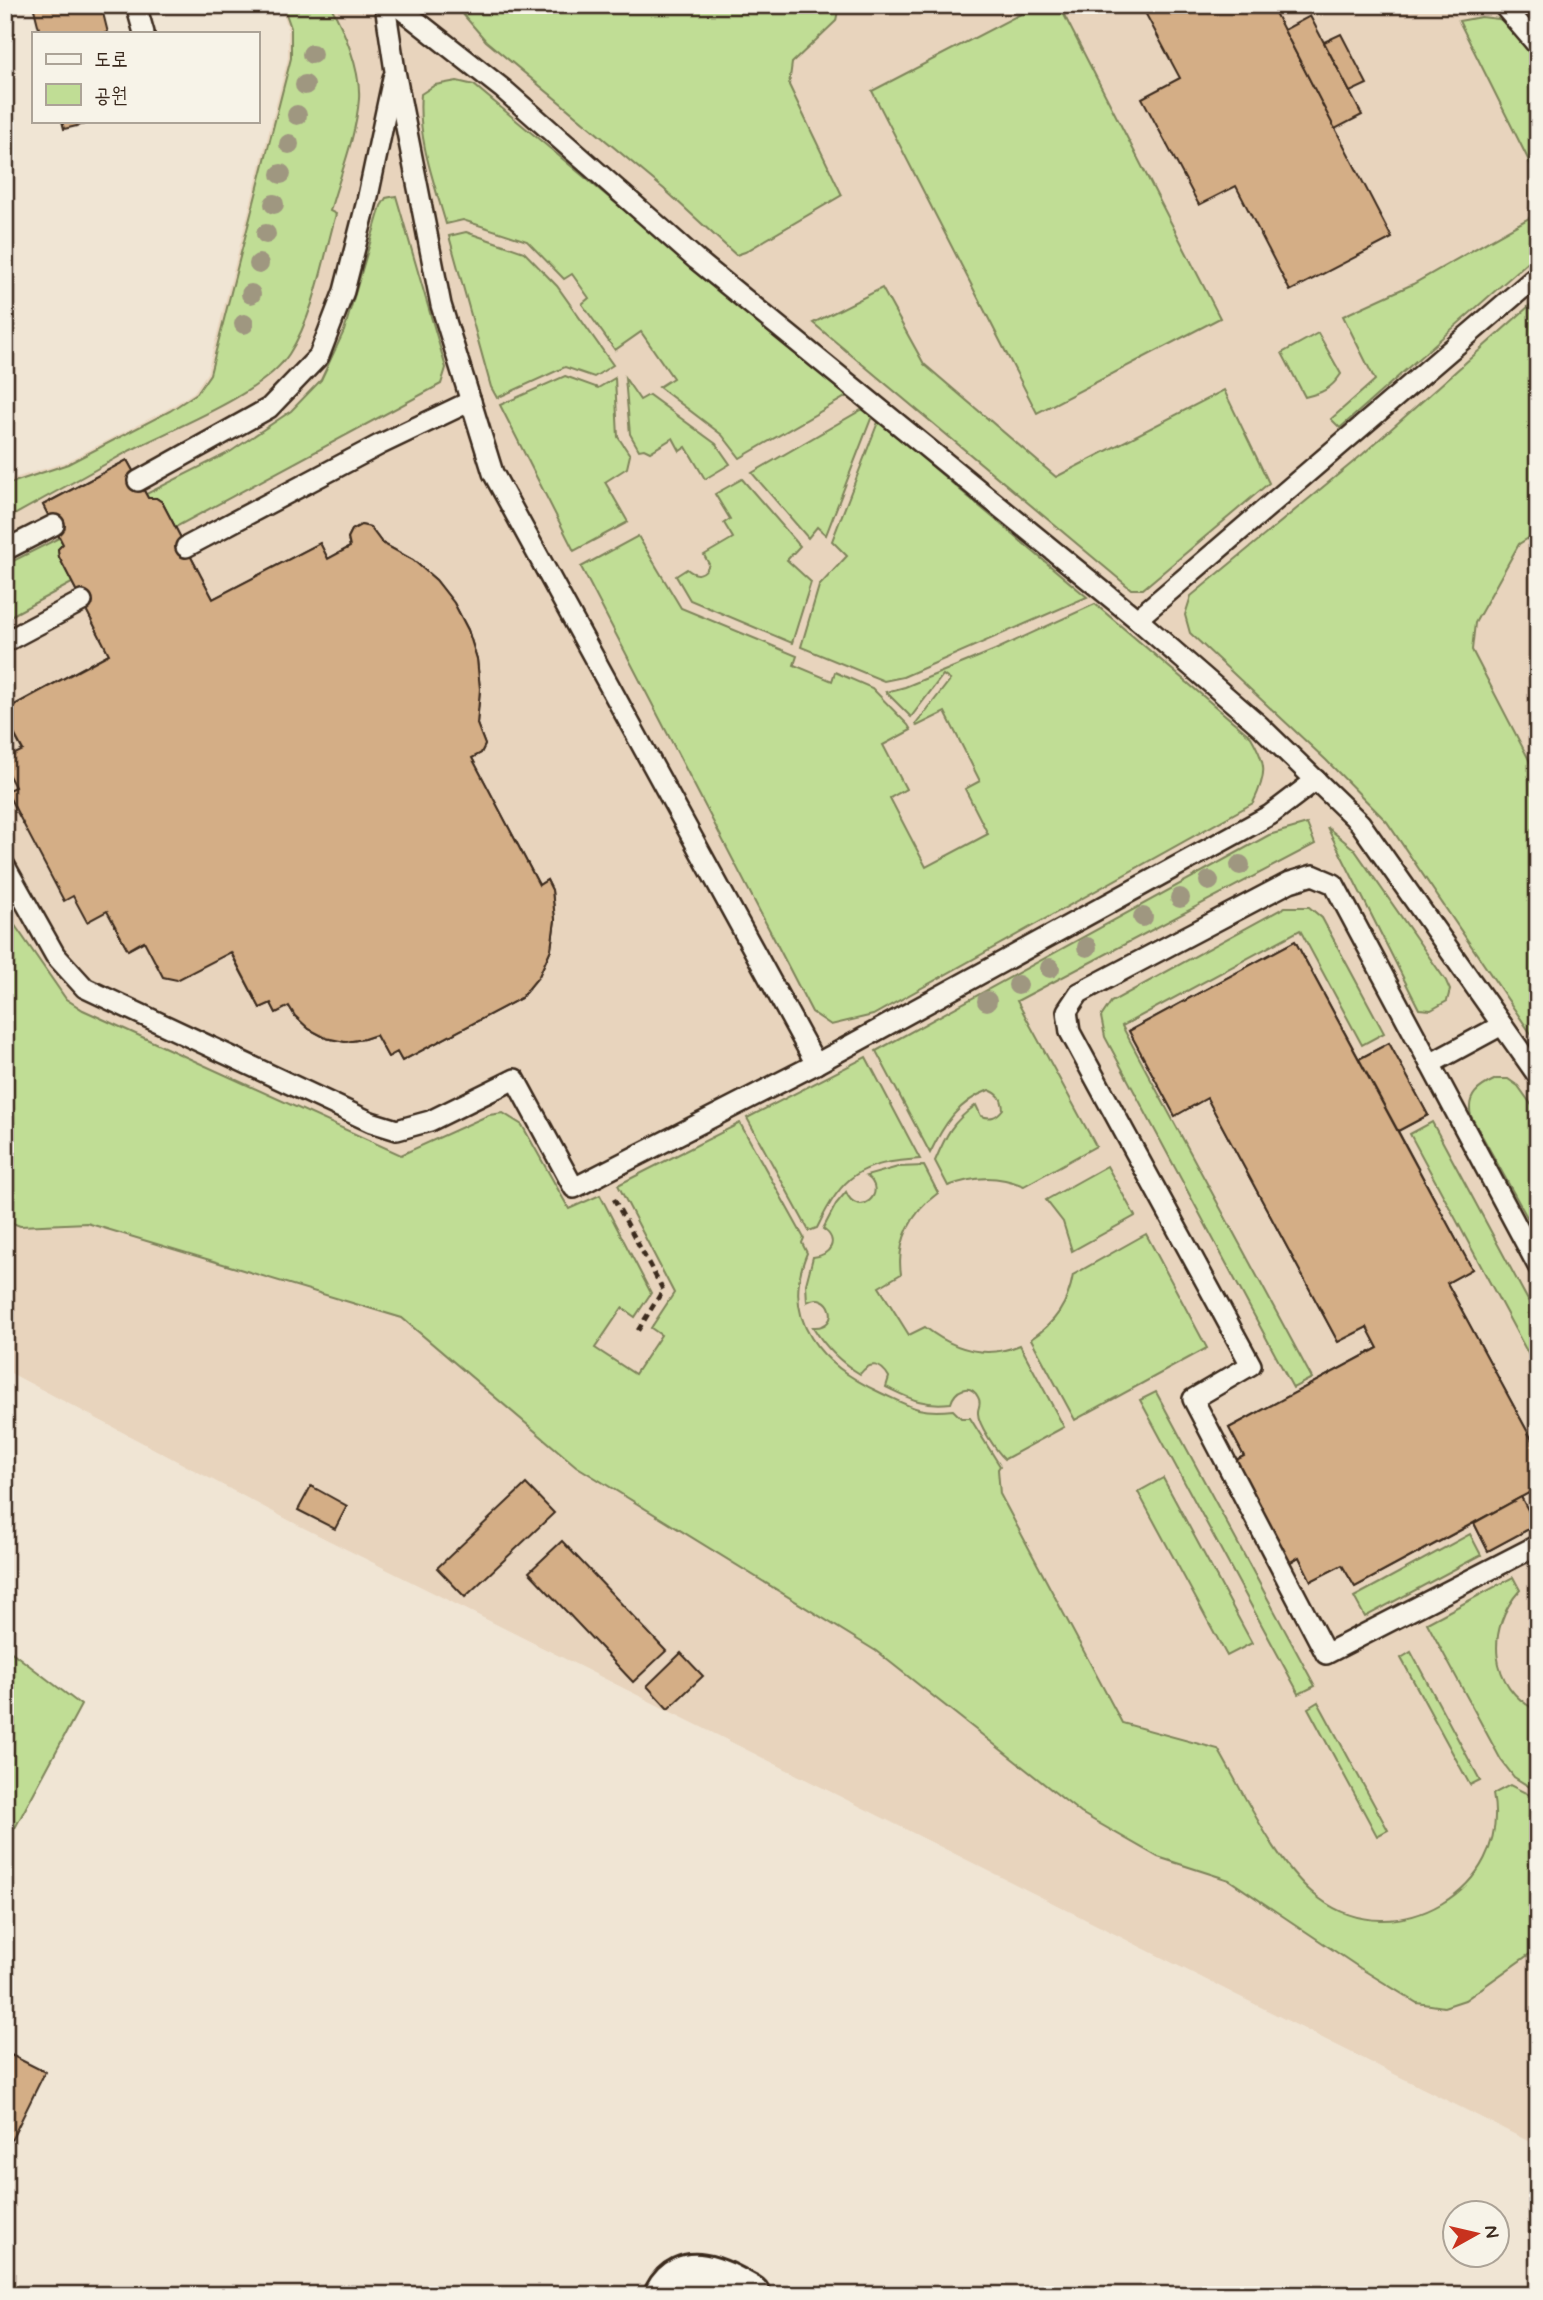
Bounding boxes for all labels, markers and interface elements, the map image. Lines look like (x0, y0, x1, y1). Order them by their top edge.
legend (32, 32, 259, 122)
text: 도로 (94, 46, 128, 74)
text: 공원 (94, 82, 128, 110)
north arrow (1442, 2198, 1512, 2268)
text: N (1478, 2224, 1505, 2240)

